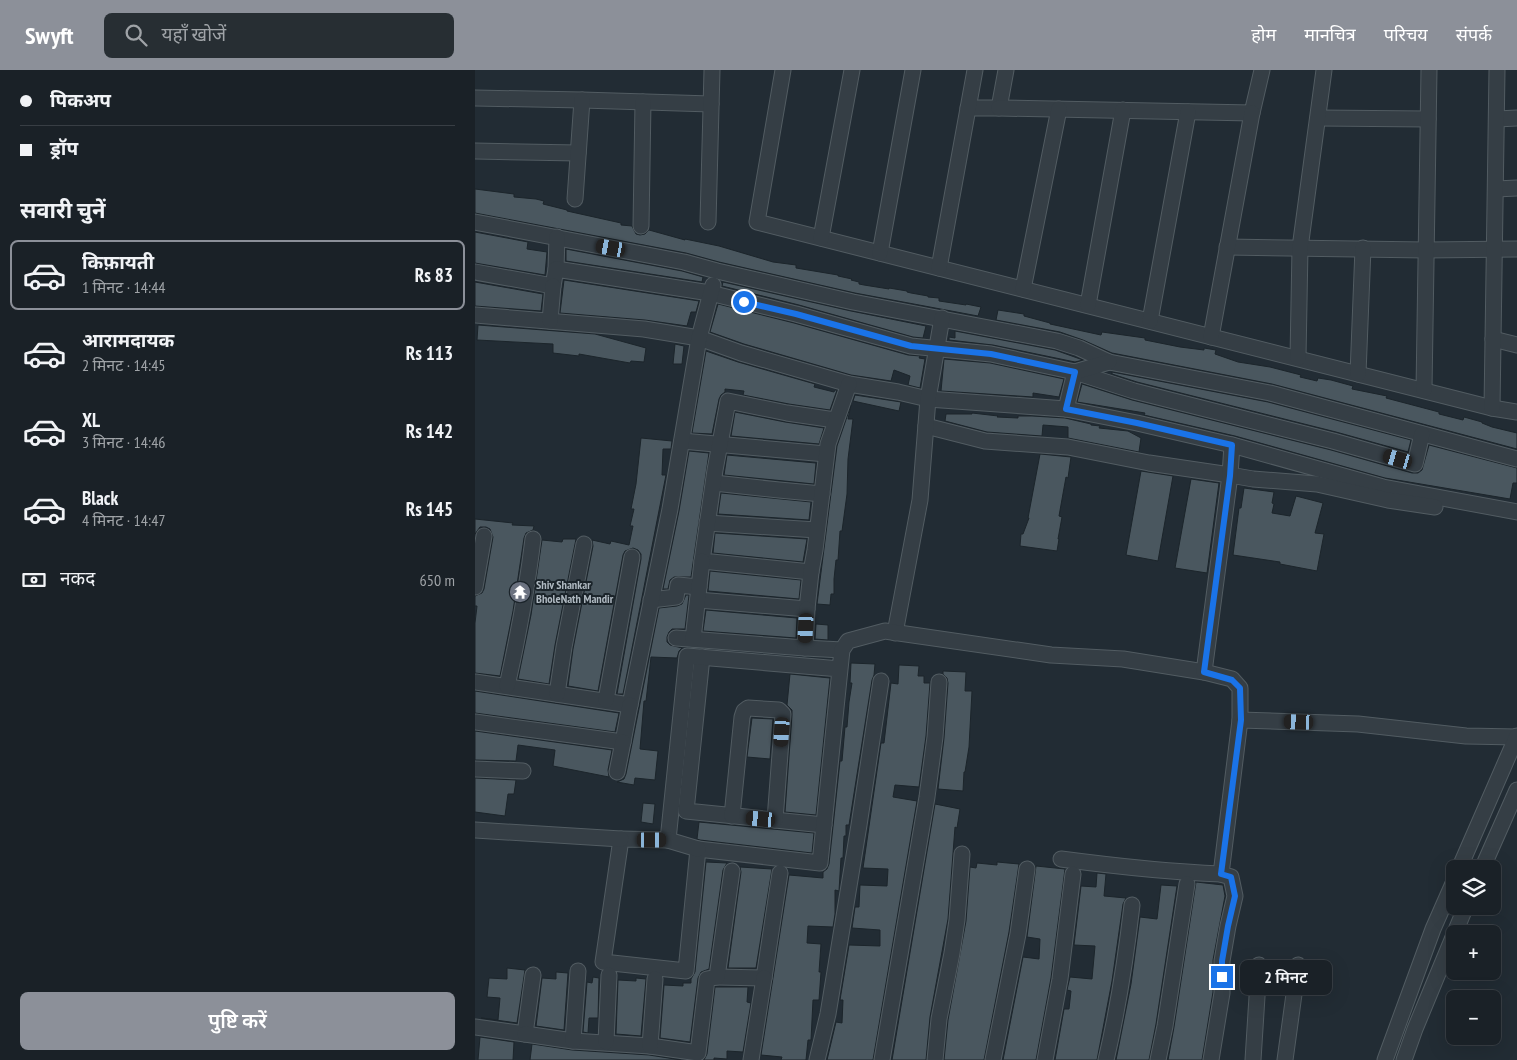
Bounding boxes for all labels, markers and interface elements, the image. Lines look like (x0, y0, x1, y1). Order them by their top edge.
search box (104, 13, 454, 58)
text: Swyft (25, 20, 74, 51)
icon: search (122, 21, 150, 49)
text: यहाँ खोजें (162, 22, 226, 46)
text: होम (1251, 23, 1276, 46)
text: मानचित्र (1304, 23, 1356, 46)
text: परिचय (1384, 23, 1428, 46)
text: संपर्क (1456, 23, 1492, 46)
text: पिकअप (50, 88, 111, 112)
text: ड्रॉप (50, 136, 78, 160)
text: सवारी चुनें (20, 196, 105, 224)
car (594, 238, 627, 258)
text: किफ़ायती (82, 250, 154, 274)
icon: car (22, 253, 67, 298)
text: Rs 83 (415, 263, 453, 287)
text: 1 मिनट · 14:44 (82, 277, 166, 297)
route start (733, 291, 755, 313)
text: आरामदायक (82, 328, 174, 352)
icon: car (22, 331, 67, 376)
text: Rs 113 (406, 341, 453, 365)
text: 2 मिनट · 14:45 (82, 355, 166, 375)
text: XL (82, 408, 100, 432)
icon: car (22, 409, 67, 454)
text: Rs 142 (406, 419, 453, 443)
text: 3 मिनट · 14:46 (82, 432, 166, 452)
car (1381, 448, 1414, 470)
text: Black (82, 486, 118, 510)
icon: car (22, 487, 67, 532)
text: Rs 145 (406, 497, 453, 521)
text: 4 मिनट · 14:47 (82, 510, 166, 530)
icon: cash (20, 566, 48, 594)
text: नकद (60, 566, 95, 590)
text: 650 m (420, 570, 455, 590)
place label: Shiv Shankar BholeNath Mandir (536, 577, 614, 606)
temple icon: Shiv Shankar BholeNath Mandir (508, 580, 532, 604)
car (797, 613, 814, 643)
car (1283, 714, 1314, 730)
car (773, 717, 790, 747)
car (745, 810, 776, 828)
car (637, 833, 667, 848)
map controls (1446, 860, 1501, 1045)
button: layers (1446, 860, 1501, 915)
button: + (1446, 925, 1501, 980)
callout: 2 मिनट (1239, 960, 1332, 994)
route end (1211, 966, 1233, 988)
text: 2 मिनट (1264, 967, 1308, 987)
button: − (1446, 990, 1501, 1045)
button: पुष्टि करें (20, 992, 455, 1050)

